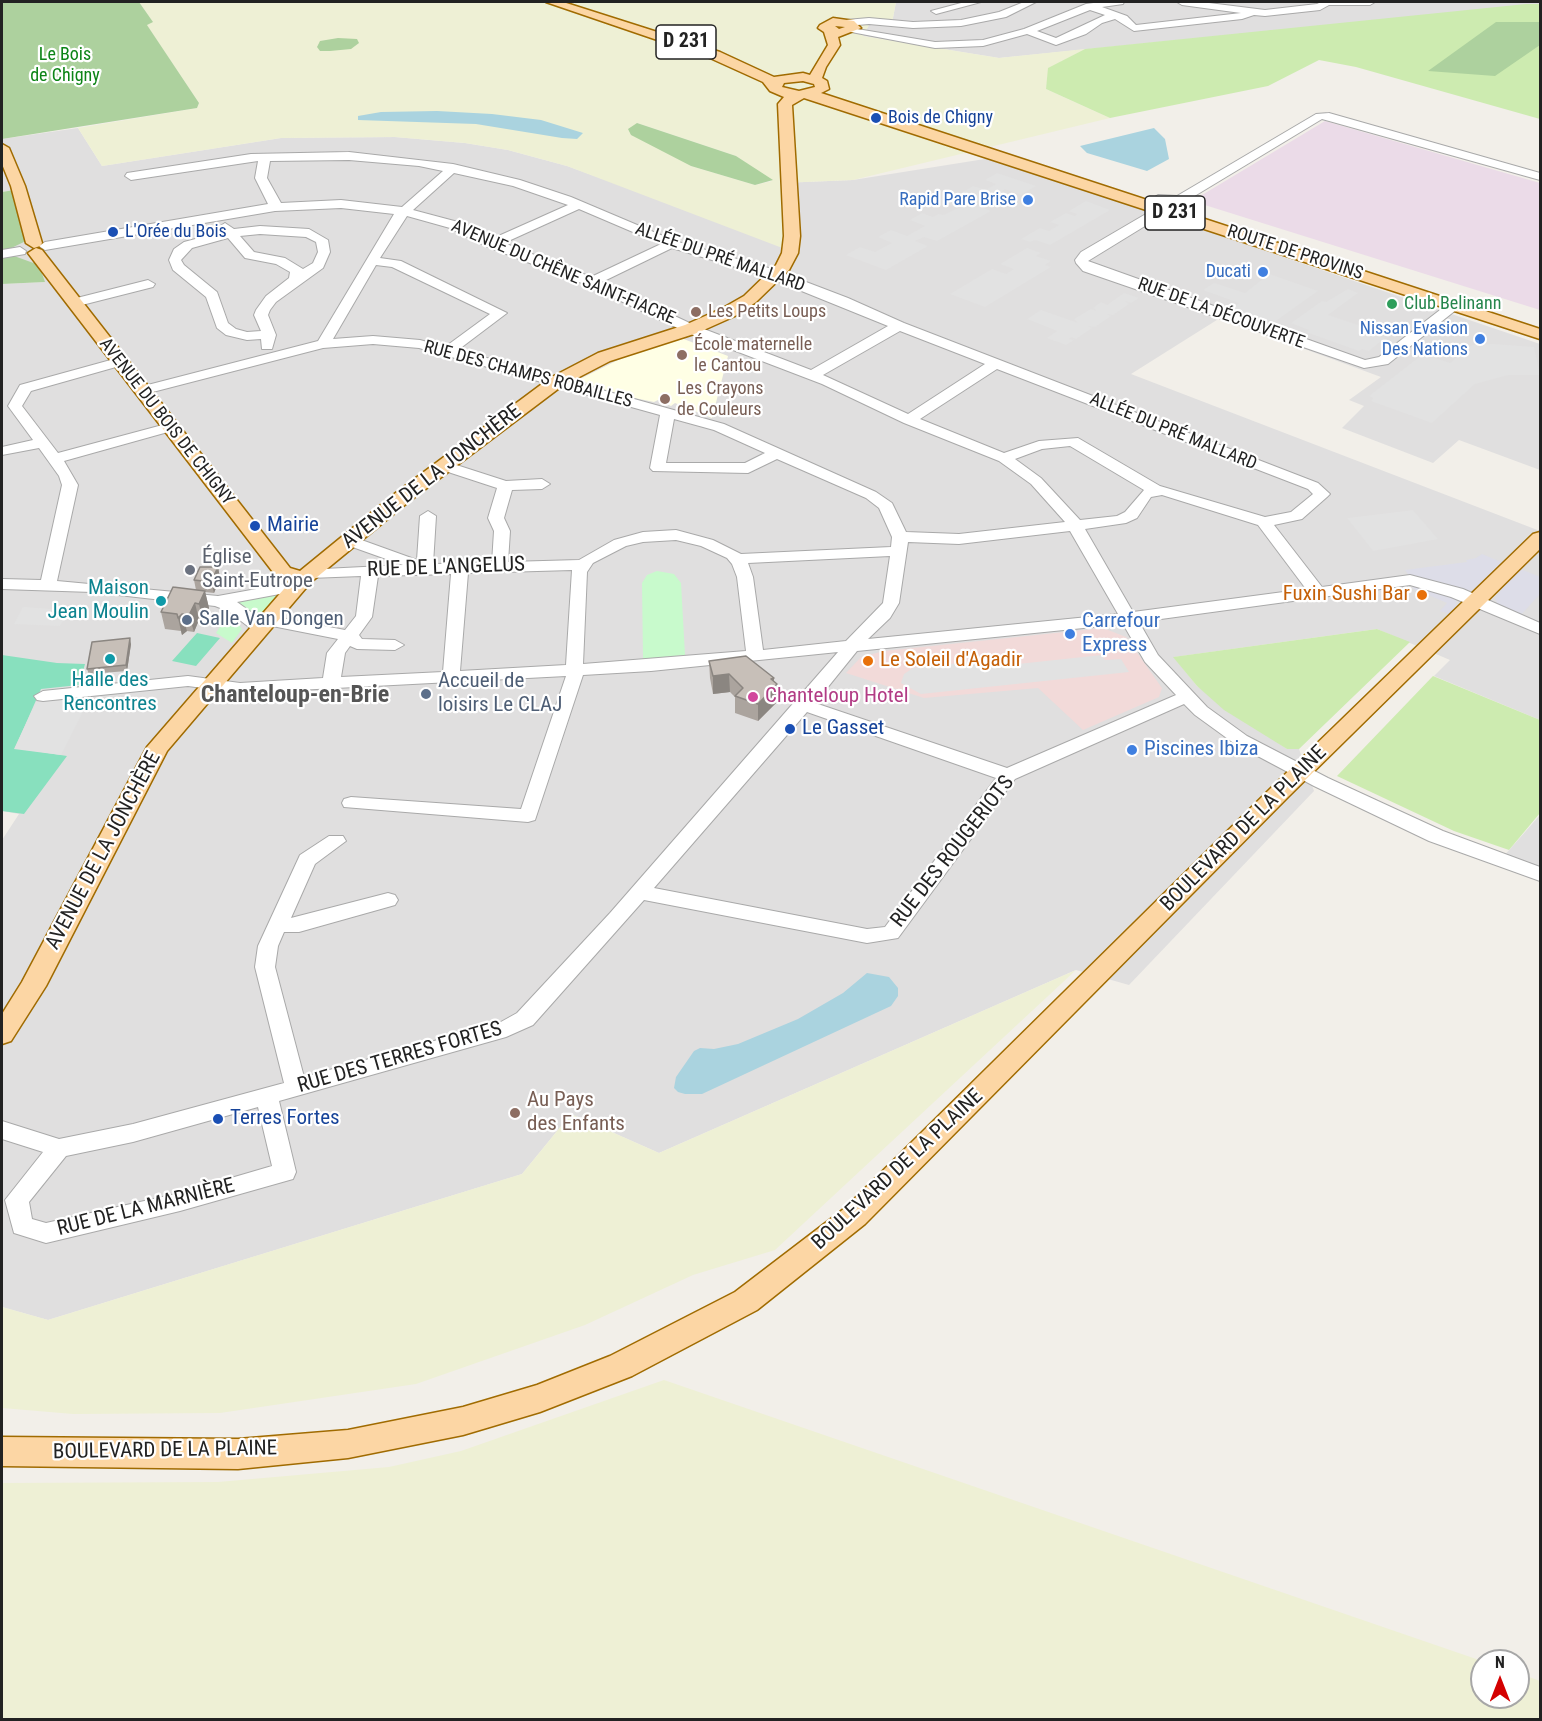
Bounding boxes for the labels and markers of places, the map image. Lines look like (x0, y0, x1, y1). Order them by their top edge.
place label: Bois de Chigny (888, 107, 993, 129)
marker: Bois de Chigny (869, 111, 883, 125)
place label: Rapid Pare Brise (899, 189, 1016, 211)
marker: Rapid Pare Brise (1021, 193, 1035, 207)
place label: L'Orée du Bois (125, 221, 227, 243)
marker: L'Orée du Bois (106, 225, 120, 239)
place label: Ducati (1206, 261, 1251, 283)
marker: Ducati (1256, 265, 1270, 279)
place label: Club Belinann (1404, 293, 1501, 315)
marker: Club Belinann (1385, 297, 1399, 311)
place label: Les Petits Loups (708, 301, 826, 323)
marker: Les Petits Loups (689, 305, 703, 319)
place label: Nissan Evasion Des Nations (1360, 318, 1468, 360)
marker: Nissan Evasion Des Nations (1473, 332, 1487, 346)
place label: École maternelle le Cantou (694, 334, 812, 376)
marker: École maternelle le Cantou (675, 348, 689, 362)
place label: Les Crayons de Couleurs (677, 378, 763, 420)
marker: Les Crayons de Couleurs (658, 392, 672, 406)
place label: Mairie (267, 513, 319, 539)
marker: Mairie (248, 519, 262, 533)
place label: Église Saint-Eutrope (202, 545, 313, 595)
marker: Église Saint-Eutrope (183, 563, 197, 577)
place label: Maison Jean Moulin (48, 576, 149, 626)
place label: Fuxin Sushi Bar (1283, 582, 1410, 608)
marker: Fuxin Sushi Bar (1415, 588, 1429, 602)
marker: Maison Jean Moulin (154, 594, 168, 608)
place label: Salle Van Dongen (199, 607, 344, 633)
place label: Carrefour Express (1082, 609, 1160, 659)
marker: Salle Van Dongen (180, 613, 194, 627)
marker: Carrefour Express (1063, 627, 1077, 641)
place label: Le Soleil d'Agadir (880, 648, 1022, 674)
marker: Halle des Rencontres (103, 652, 117, 666)
marker: Le Soleil d'Agadir (861, 654, 875, 668)
place label: Halle des Rencontres (63, 668, 157, 718)
place label: Accueil de loisirs Le CLAJ (438, 669, 562, 719)
place label: Chanteloup Hotel (765, 684, 908, 710)
marker: Accueil de loisirs Le CLAJ (419, 687, 433, 701)
marker: Chanteloup Hotel (746, 690, 760, 704)
place label: Le Gasset (802, 716, 884, 742)
marker: Le Gasset (783, 722, 797, 736)
place label: Piscines Ibiza (1144, 737, 1259, 763)
marker: Piscines Ibiza (1125, 743, 1139, 757)
place label: Au Pays des Enfants (527, 1088, 625, 1138)
place label: Terres Fortes (230, 1106, 340, 1132)
marker: Au Pays des Enfants (508, 1106, 522, 1120)
marker: Terres Fortes (211, 1112, 225, 1126)

